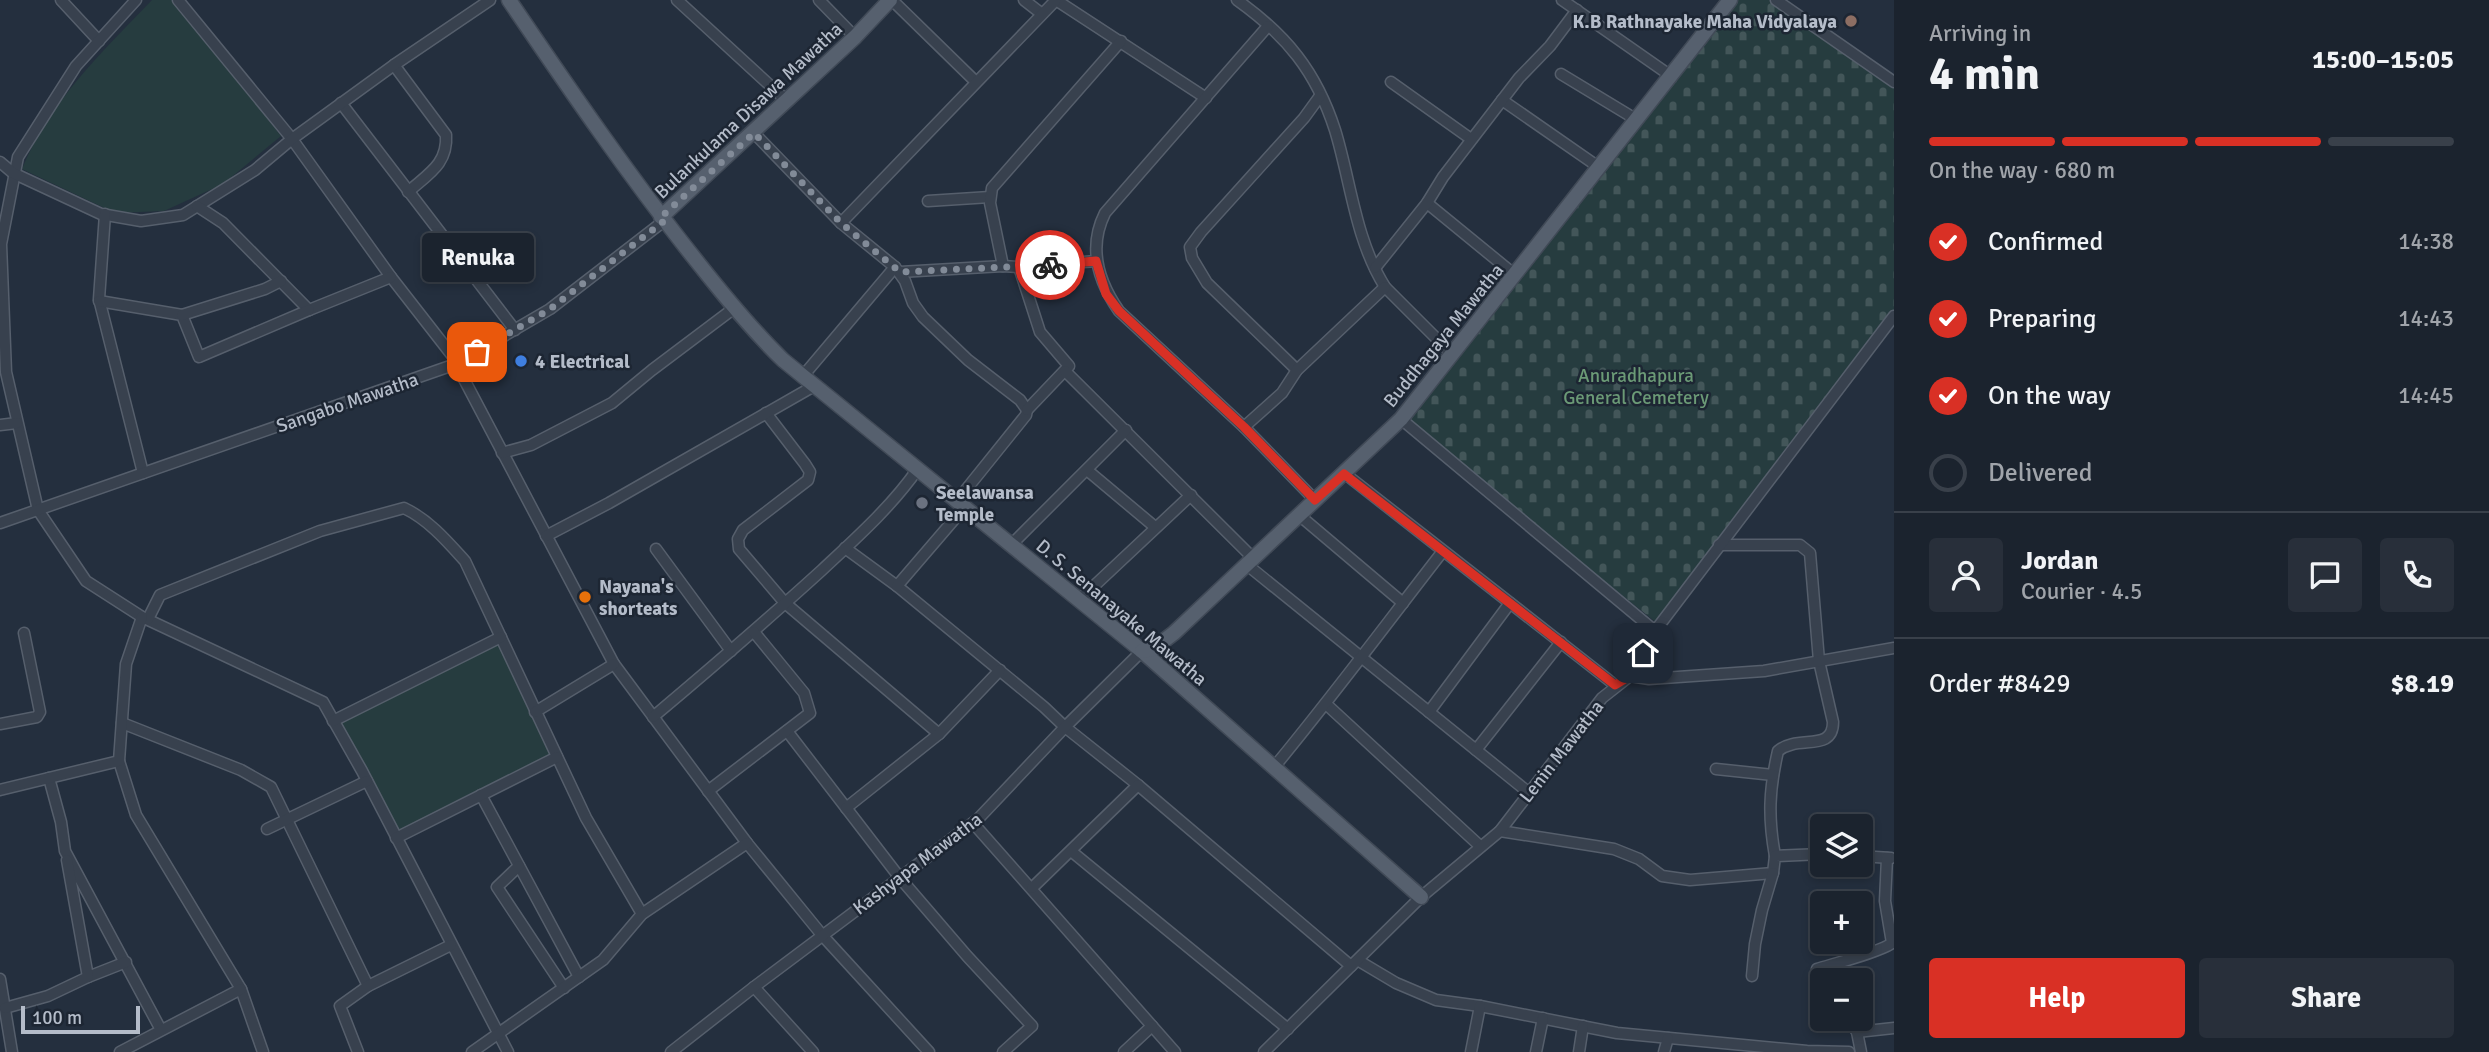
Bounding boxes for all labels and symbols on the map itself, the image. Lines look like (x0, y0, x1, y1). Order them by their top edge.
place label: K.B Rathnayake Maha Vidyalaya (1573, 10, 1837, 34)
marker: K.B Rathnayake Maha Vidyalaya (1843, 13, 1859, 29)
street label: Bulankulama Disawa Mawatha (650, 17, 848, 204)
courier (1015, 230, 1085, 300)
callout: Renuka (421, 233, 533, 282)
street label: Buddhagaya Mawatha (1378, 259, 1509, 412)
pin (447, 322, 507, 382)
place label: 4 Electrical (535, 350, 630, 374)
marker: 4 Electrical (513, 353, 529, 369)
park label: Anuradhapura General Cemetery (1563, 364, 1709, 410)
street label: Sangabo Mawatha (273, 367, 422, 438)
place label: Seelawansa Temple (936, 481, 1034, 527)
marker: Seelawansa Temple (914, 495, 930, 511)
street label: D. S. Senanayake Mawatha (1031, 534, 1212, 691)
place label: Nayana's shorteats (599, 575, 677, 621)
marker: Nayana's shorteats (577, 589, 593, 605)
pin (1613, 623, 1673, 683)
street label: Lenin Mawatha (1514, 696, 1609, 808)
street label: Kashyapa Mawatha (848, 807, 987, 920)
scale bar (21, 1003, 140, 1035)

